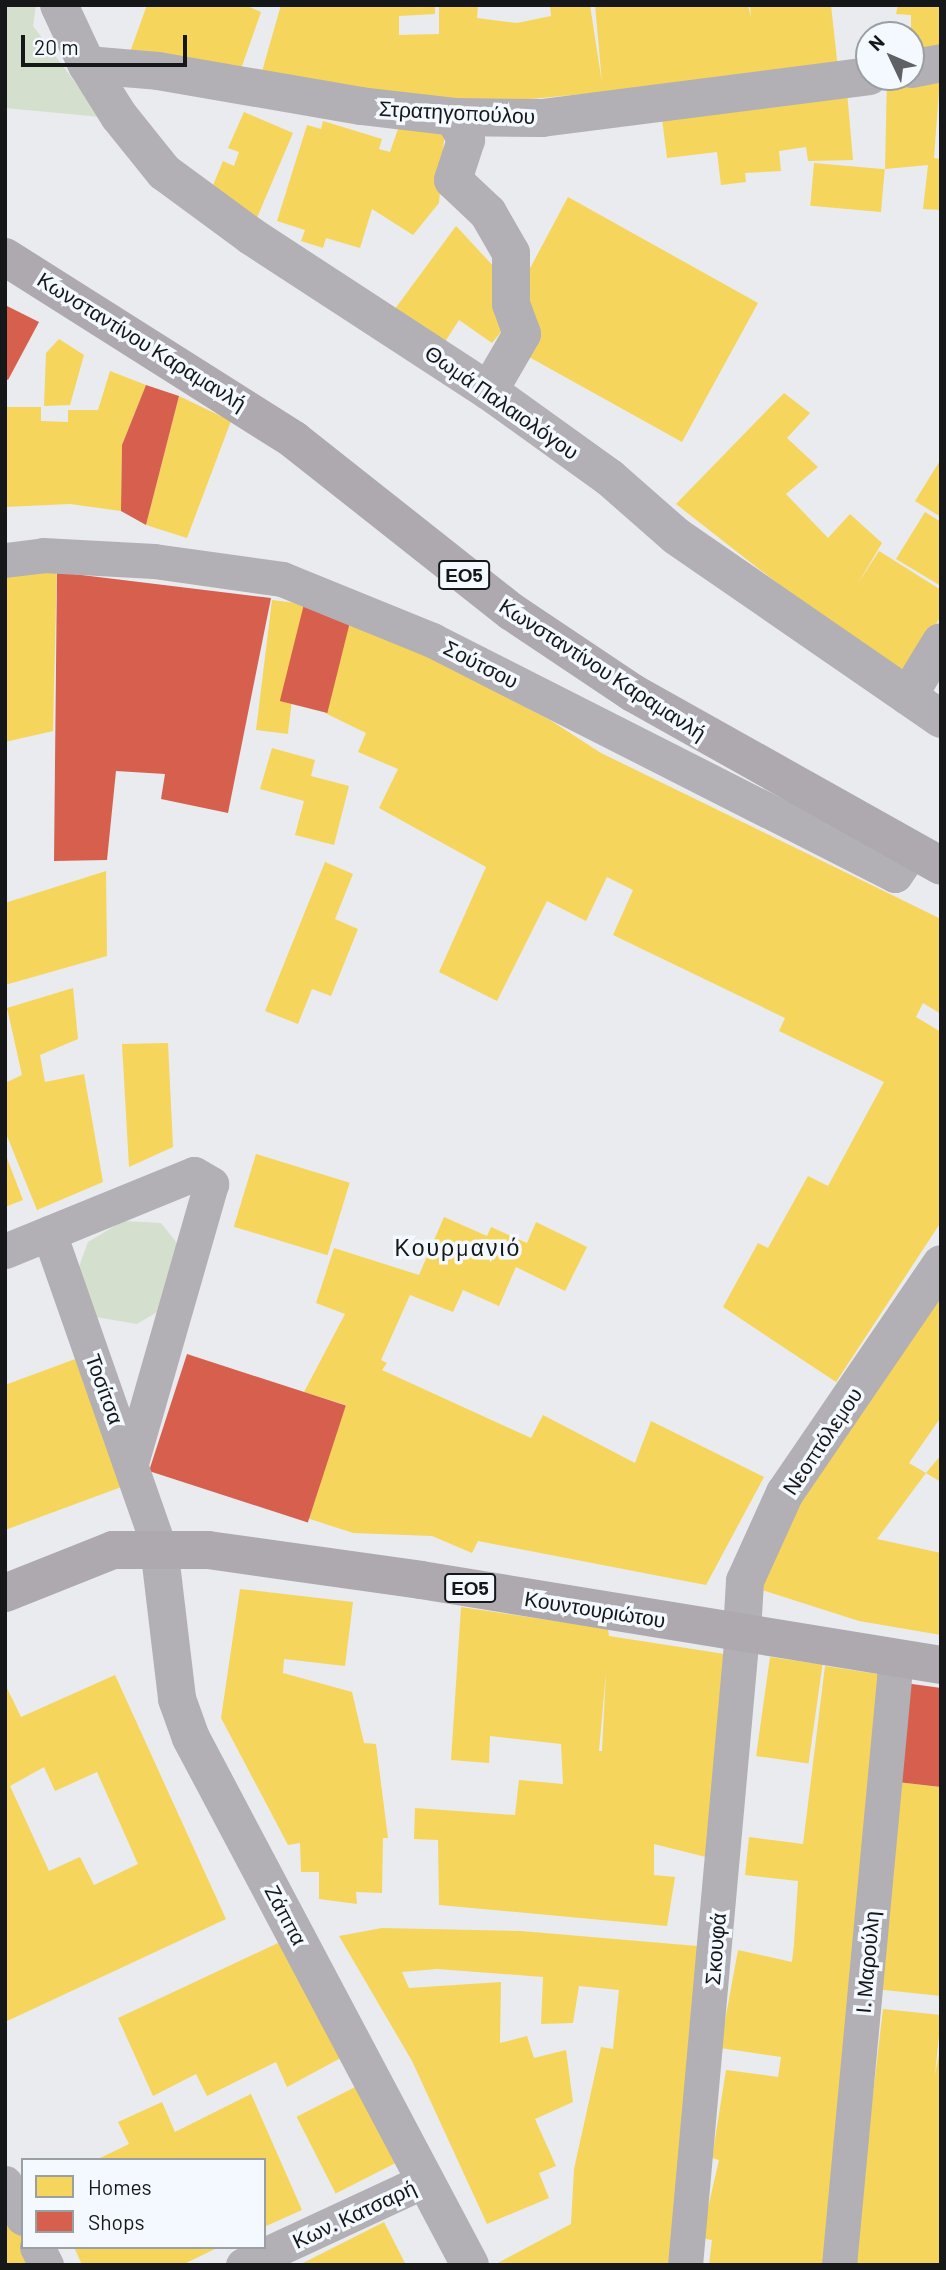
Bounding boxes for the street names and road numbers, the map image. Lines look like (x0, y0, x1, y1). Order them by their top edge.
street label: Στρατηγοπούλου (378, 95, 536, 129)
street label: Κωνσταντίνου Καραμανλή (33, 266, 251, 416)
street label: Θωμά Παλαιολόγου (420, 340, 584, 464)
road number: ΕΟ5 (438, 560, 490, 590)
street label: Κωνσταντίνου Καραμανλή (495, 593, 711, 745)
street label: Σούτσου (440, 635, 522, 693)
street label: Τοσίτσα (81, 1350, 129, 1428)
street label: Νεοπτόλεμου (777, 1383, 867, 1499)
road number: ΕΟ5 (444, 1572, 496, 1604)
street label: Κουντουριώτου (523, 1585, 667, 1633)
street label: Ζάππα (260, 1881, 312, 1949)
street label: Ι. Μαρούλη (850, 1910, 884, 2014)
street label: Σκουφά (699, 1912, 731, 1986)
street label: Κων. Κατσαρή (288, 2174, 420, 2254)

